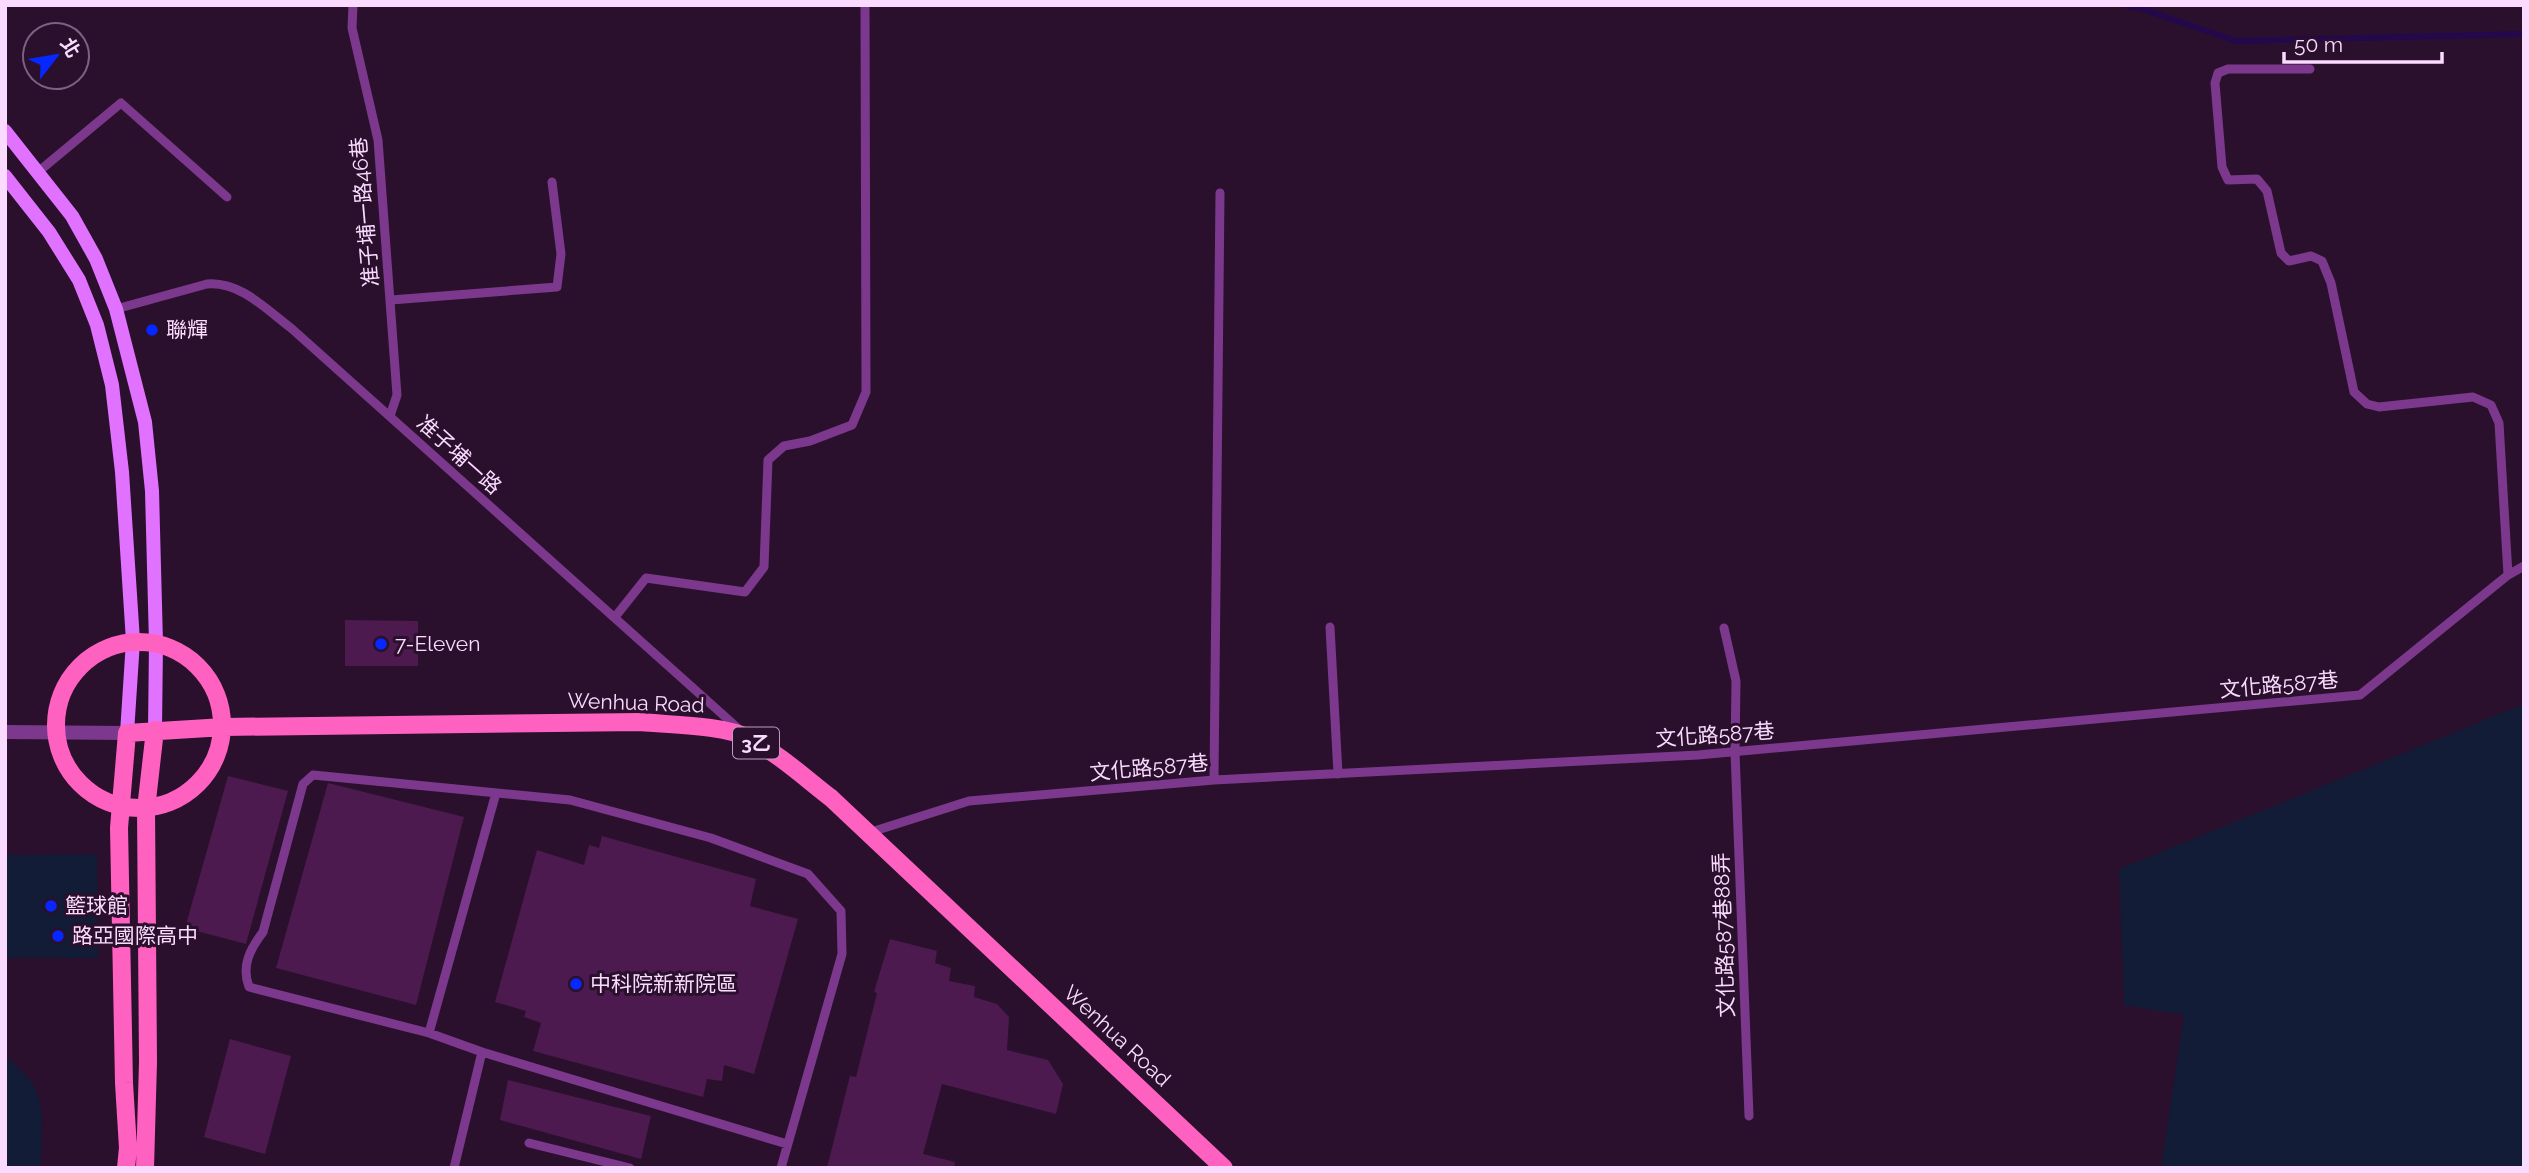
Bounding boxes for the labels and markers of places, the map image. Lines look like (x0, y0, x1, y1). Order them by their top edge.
place label: 聯輝 (166, 317, 208, 342)
marker: 聯輝 (144, 322, 160, 338)
place label: 7-Eleven (395, 631, 480, 656)
marker: 7-Eleven (373, 636, 389, 652)
place label: 籃球館 (65, 893, 128, 918)
marker: 籃球館 (43, 898, 59, 914)
place label: 路亞國際高中 (72, 923, 198, 948)
marker: 路亞國際高中 (50, 928, 66, 944)
place label: 中科院新新院區 (590, 971, 737, 996)
marker: 中科院新新院區 (568, 976, 584, 992)

